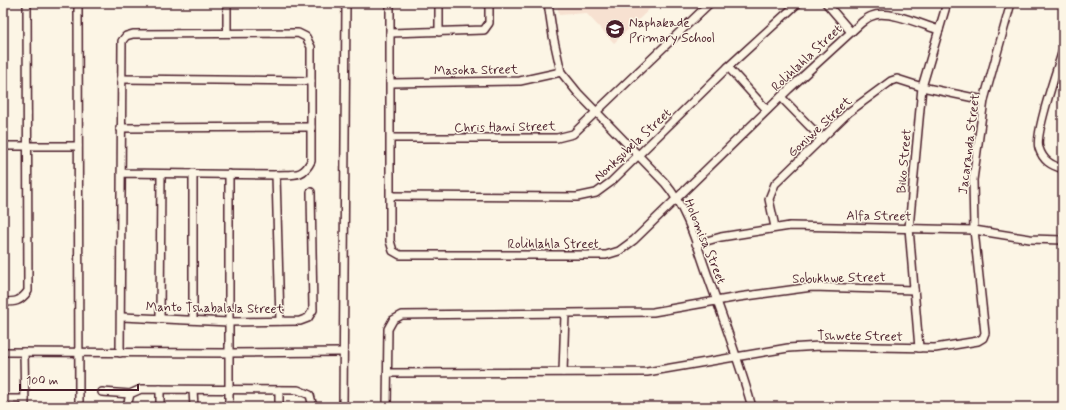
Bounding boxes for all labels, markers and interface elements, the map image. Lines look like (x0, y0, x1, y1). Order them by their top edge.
place label: Naphakade Primary School (629, 15, 715, 47)
school or university icon: Naphakade Primary School (604, 18, 626, 40)
street label: Rolihlahla Street (768, 21, 846, 95)
street label: Masoka Street (434, 61, 519, 80)
street label: Goniwe Street (784, 93, 856, 161)
street label: Jacaranda Street (955, 93, 984, 195)
street label: Nonkqubela Street (591, 105, 675, 185)
street label: Chris Hani Street (454, 118, 556, 137)
street label: Biko Street (893, 128, 916, 194)
street label: Holomisa Street (680, 196, 729, 287)
street label: Alfa Street (846, 207, 912, 226)
street label: Rolihlahla Street (508, 236, 599, 253)
street label: Sobukhwe Street (792, 269, 886, 288)
street label: Manto Tshabalala Street (146, 299, 285, 318)
street label: Tshwete Street (817, 327, 903, 346)
scale bar (20, 366, 138, 392)
text: 100 m (26, 373, 58, 389)

